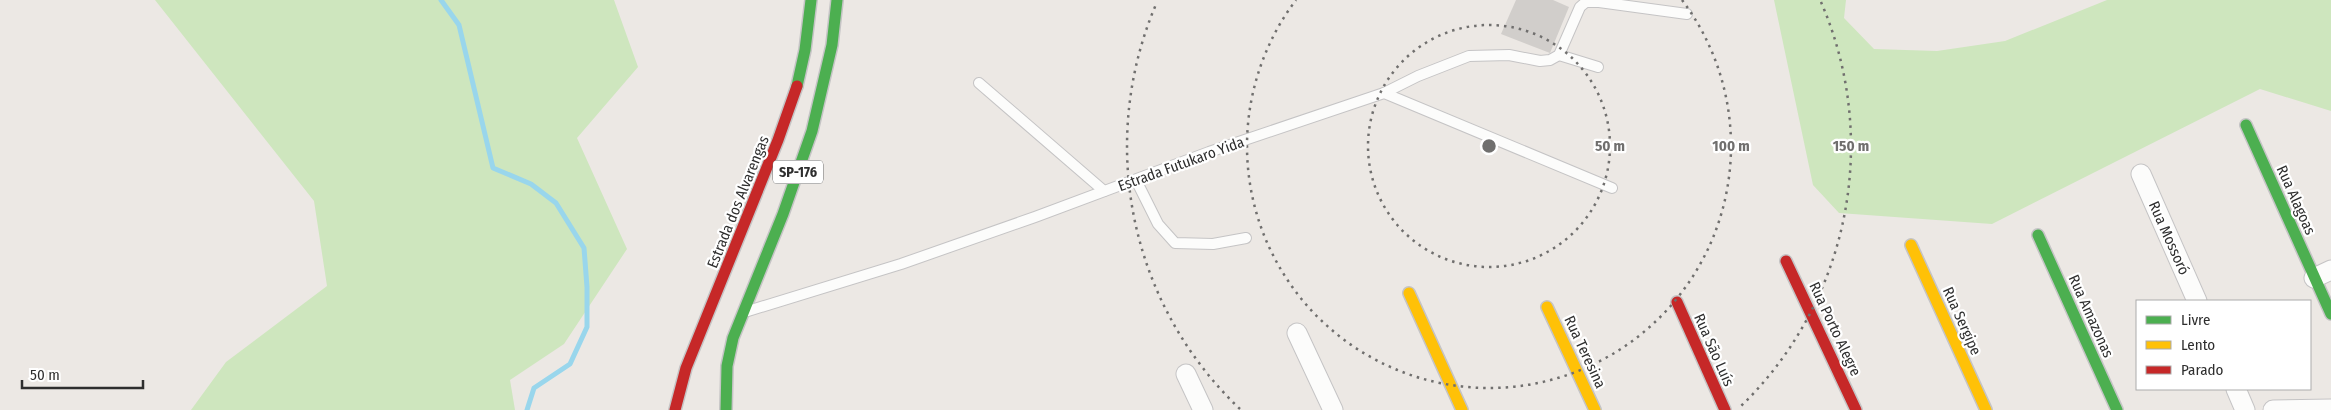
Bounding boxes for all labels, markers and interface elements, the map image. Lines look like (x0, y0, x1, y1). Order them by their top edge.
street label: Estrada dos Alvarengas (703, 133, 773, 271)
street label: Estrada Futukaro Yida (1115, 133, 1247, 195)
centre of rings (1480, 137, 1498, 155)
text: 50 m (1595, 137, 1625, 155)
text: 100 m (1712, 137, 1750, 155)
text: 150 m (1833, 137, 1869, 155)
road number: SP-176 (773, 160, 823, 183)
street label: Rua Alagoas (2273, 162, 2319, 238)
street label: Rua Mossoró (2145, 198, 2193, 278)
street label: Rua Amazonas (2065, 272, 2117, 360)
street label: Rua Porto Alegre (1805, 279, 1865, 379)
street label: Rua Sergipe (1939, 284, 1985, 358)
legend (2136, 300, 2311, 390)
street label: Rua São Luís (1690, 311, 1738, 389)
text: Livre (2181, 311, 2210, 329)
street label: Rua Teresina (1560, 313, 1610, 391)
text: Lento (2181, 336, 2215, 354)
scale bar (22, 358, 144, 390)
text: Parado (2181, 361, 2224, 379)
text: 50 m (30, 366, 60, 384)

